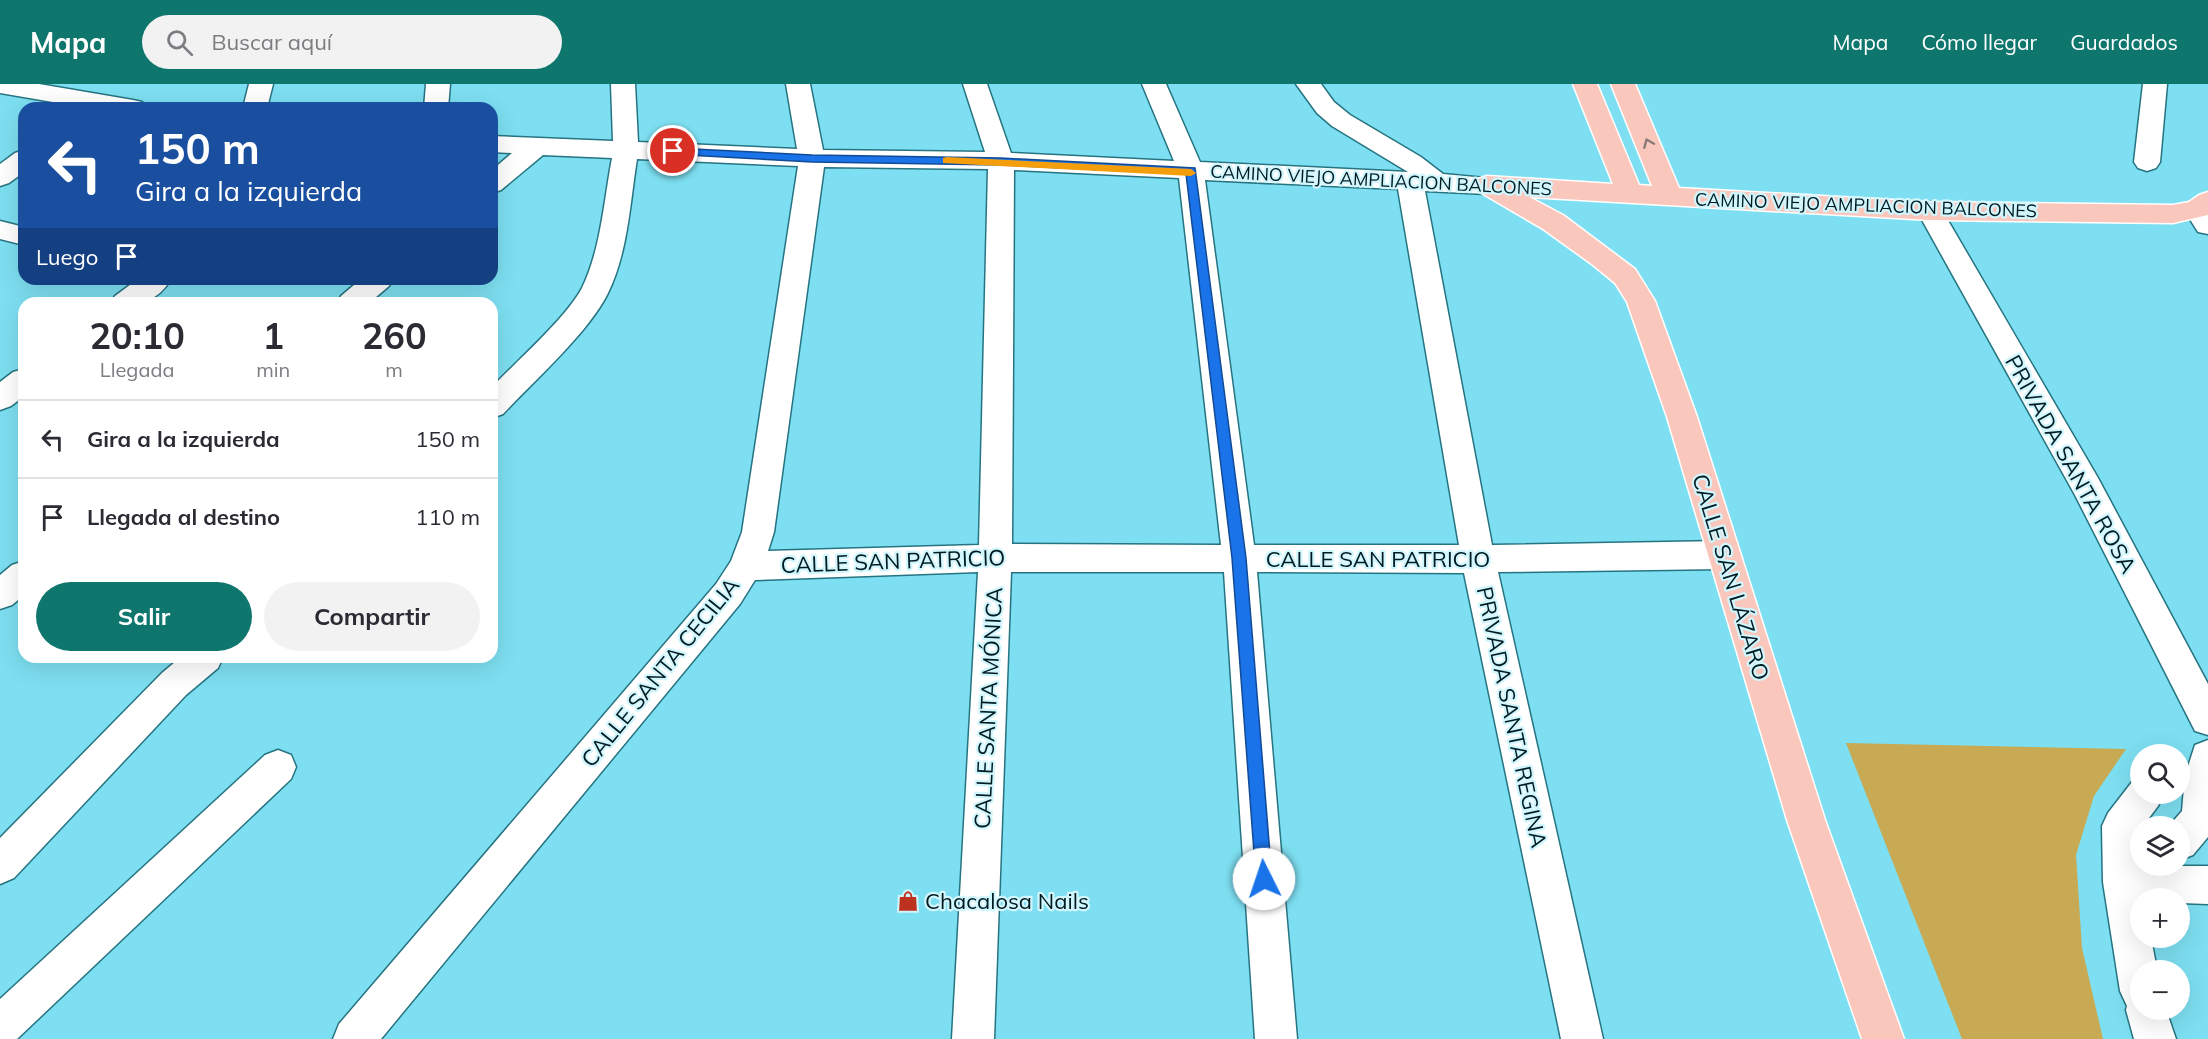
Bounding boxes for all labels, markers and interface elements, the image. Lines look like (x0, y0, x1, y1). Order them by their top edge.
search box (142, 15, 562, 69)
text: Mapa (30, 25, 106, 60)
icon: search (163, 26, 196, 59)
text: Buscar aquí (211, 28, 332, 56)
text: Mapa (1833, 29, 1888, 55)
text: Cómo llegar (1921, 29, 2037, 55)
text: Guardados (2070, 29, 2178, 55)
text: 150 m (135, 122, 260, 175)
pin (647, 125, 698, 176)
icon: left (36, 126, 114, 204)
icon: arrive (656, 134, 689, 167)
one-way arrow (1643, 138, 1655, 149)
street label: CAMINO VIEJO AMPLIACION BALCONES (1210, 160, 1552, 200)
text: Gira a la izquierda (135, 174, 362, 208)
street label: CAMINO VIEJO AMPLIACION BALCONES (1695, 188, 2037, 222)
icon: arrive (110, 240, 143, 273)
text: Luego (36, 243, 98, 271)
text: 20:10 (89, 313, 185, 358)
text: 1 (262, 313, 284, 358)
text: 260 (362, 313, 427, 358)
street label: PRIVADA SANTA ROSA (1999, 350, 2143, 578)
text: Llegada (100, 357, 174, 382)
text: min (256, 357, 290, 382)
text: m (385, 357, 403, 382)
icon: left (36, 423, 69, 456)
text: Gira a la izquierda (87, 425, 280, 453)
text: 150 m (415, 425, 480, 453)
street label: CALLE SAN LÁZARO (1686, 471, 1776, 683)
icon: arrive (36, 501, 69, 534)
text: Llegada al destino (87, 503, 280, 531)
text: 110 m (415, 503, 480, 531)
street label: CALLE SAN PATRICIO (780, 543, 1006, 579)
street label: CALLE SAN PATRICIO (1266, 545, 1490, 573)
street label: CALLE SANTA CECILIA (575, 572, 745, 772)
button: Salir (36, 582, 252, 651)
button: Compartir (264, 582, 480, 651)
street label: PRIVADA SANTA REGINA (1471, 584, 1553, 850)
street label: CALLE SANTA MÓNICA (968, 586, 1008, 830)
map controls (2130, 744, 2190, 1020)
button: search (2130, 744, 2190, 804)
button: layers (2130, 816, 2190, 876)
position arrow (1232, 847, 1296, 911)
place label: Chacalosa Nails (925, 887, 1089, 915)
button: + (2130, 888, 2190, 948)
shop icon: Chacalosa Nails (896, 889, 920, 913)
button: − (2130, 960, 2190, 1020)

